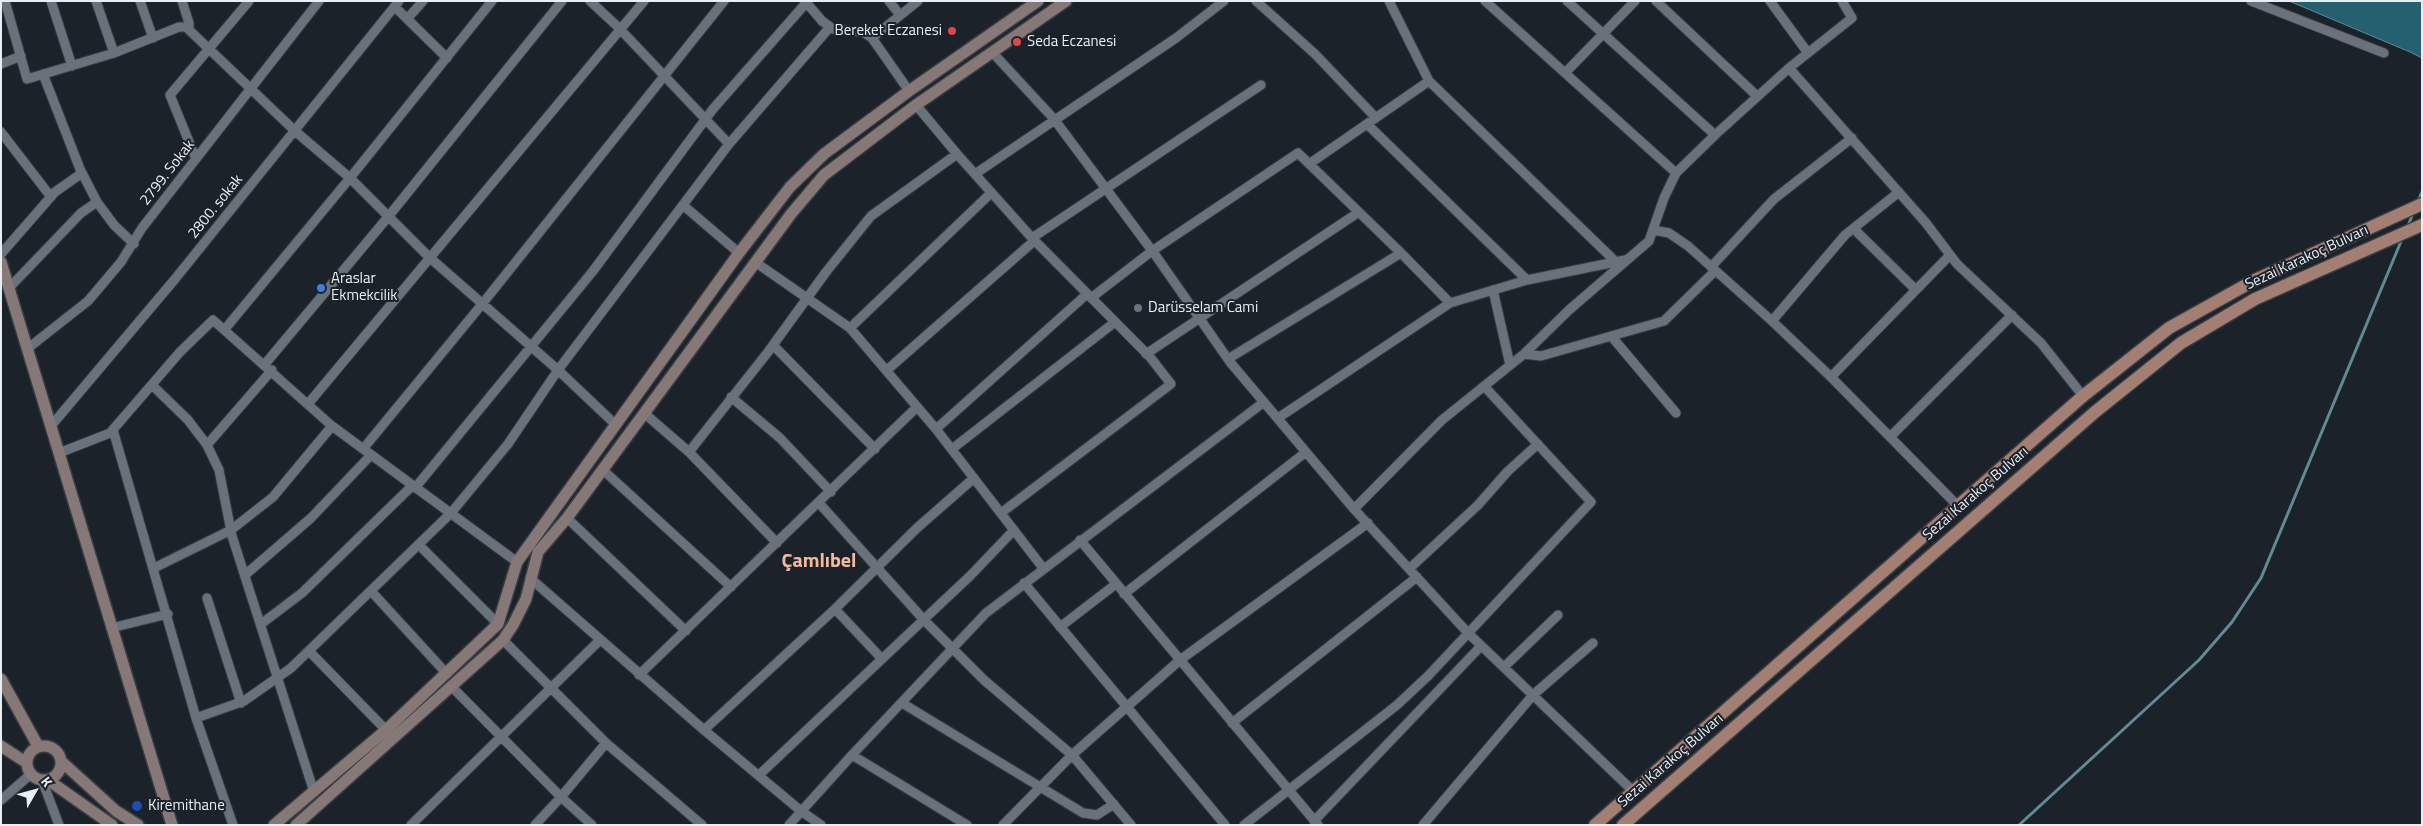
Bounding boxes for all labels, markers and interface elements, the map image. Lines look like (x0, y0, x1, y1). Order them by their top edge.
place label: Bereket Eczanesi (835, 22, 942, 40)
marker: Bereket Eczanesi (946, 25, 958, 37)
place label: Seda Eczanesi (1027, 33, 1116, 51)
marker: Seda Eczanesi (1011, 36, 1023, 48)
street label: 2799. Sokak (137, 137, 199, 209)
street label: 2800. sokak (185, 171, 247, 243)
street label: Sezai Karakoç Bulvarı (2243, 222, 2371, 294)
place label: Araslar Ekmekcilik (331, 270, 397, 305)
marker: Araslar Ekmekcilik (315, 282, 327, 294)
place label: Darüsselam Cami (1148, 299, 1258, 317)
marker: Darüsselam Cami (1132, 302, 1144, 314)
street label: Sezai Karakoç Bulvarı (1920, 443, 2032, 545)
district label: Çamlıbel (782, 550, 856, 574)
street label: Sezai Karakoç Bulvarı (1615, 710, 1727, 812)
north arrow (10, 766, 60, 816)
text: K (36, 772, 58, 791)
place label: Kiremithane (148, 797, 225, 815)
marker: Kiremithane (130, 799, 144, 813)

